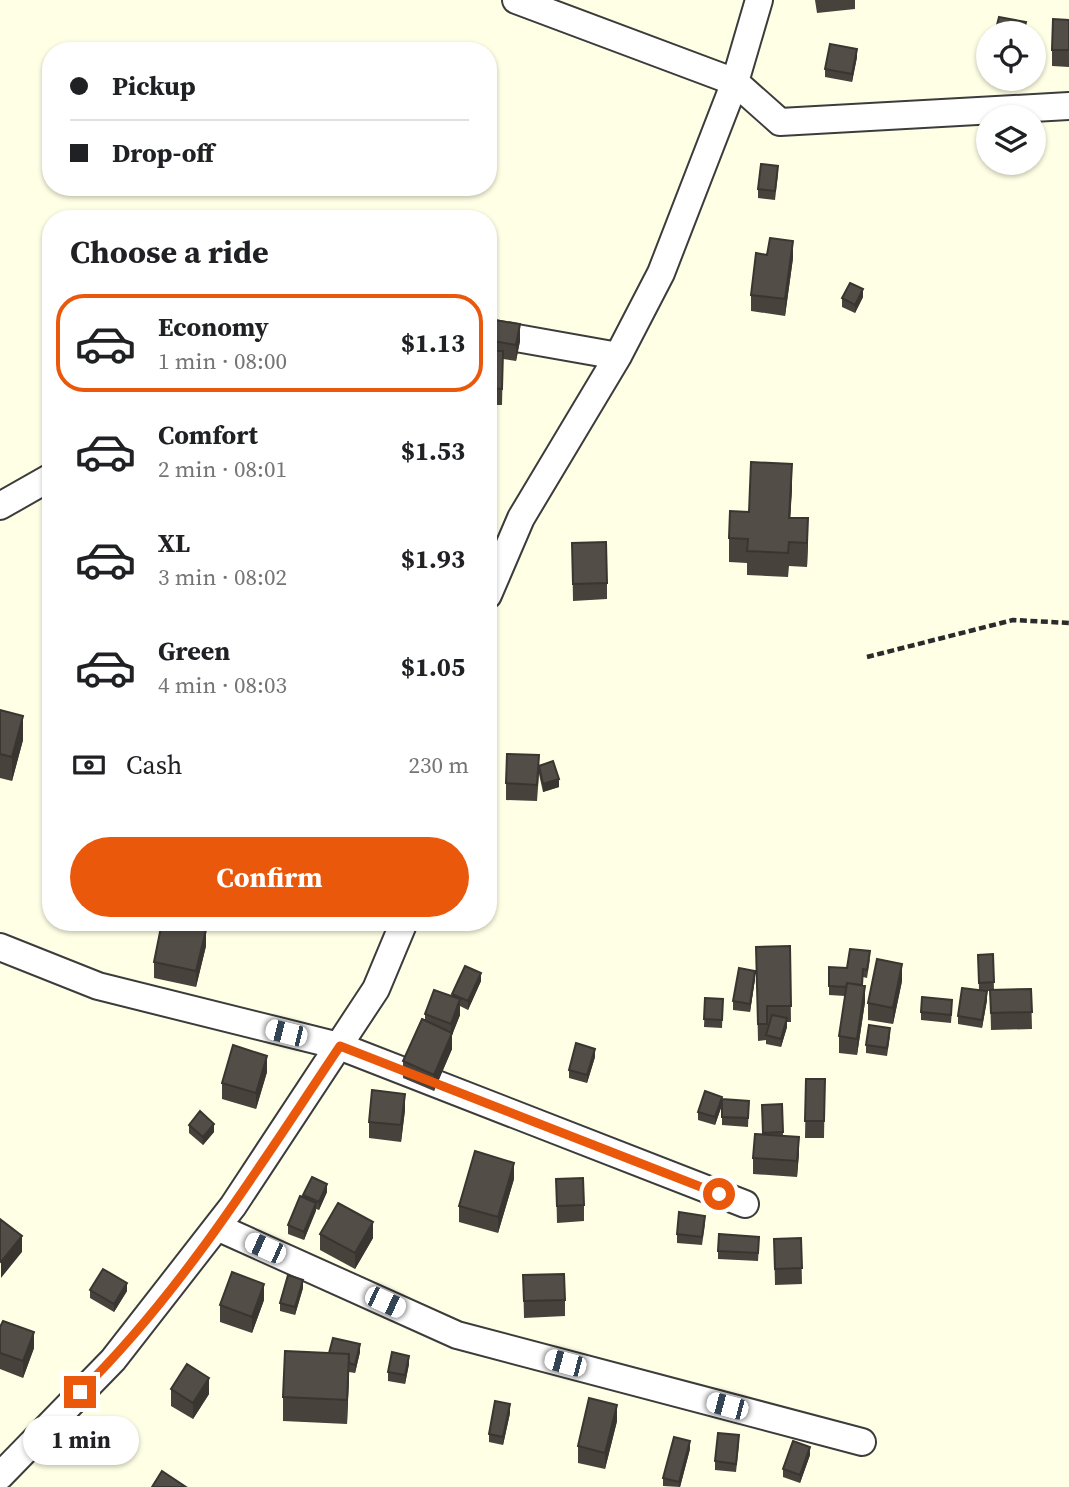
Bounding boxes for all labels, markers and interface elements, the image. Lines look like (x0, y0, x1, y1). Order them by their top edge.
map controls (976, 21, 1046, 175)
button: locate (976, 21, 1046, 91)
text: Pickup (112, 68, 196, 104)
button: layers (976, 105, 1046, 175)
text: Drop-off (112, 135, 214, 171)
text: Choose a ride (70, 230, 269, 274)
text: Economy (158, 309, 269, 345)
icon: car (74, 312, 137, 375)
text: $1.13 (401, 325, 465, 361)
text: 1 min · 08:00 (158, 345, 287, 377)
text: Comfort (158, 417, 258, 453)
icon: car (74, 420, 137, 483)
text: $1.53 (401, 433, 465, 469)
text: 2 min · 08:01 (158, 453, 287, 485)
text: XL (158, 525, 190, 561)
icon: car (74, 528, 137, 591)
text: $1.93 (401, 541, 465, 577)
text: 3 min · 08:02 (158, 561, 287, 593)
text: Green (158, 633, 230, 669)
icon: car (74, 636, 137, 699)
text: $1.05 (401, 649, 465, 685)
text: 4 min · 08:03 (158, 669, 287, 701)
icon: cash (70, 746, 108, 784)
text: Cash (126, 747, 182, 783)
text: 230 m (408, 749, 469, 781)
button: Confirm (70, 837, 469, 917)
car (264, 1018, 309, 1048)
route start (703, 1178, 735, 1210)
car (242, 1230, 289, 1266)
car (362, 1284, 409, 1320)
car (542, 1347, 589, 1379)
route end (64, 1376, 96, 1408)
car (704, 1390, 751, 1422)
callout: 1 min (22, 1416, 138, 1466)
text: 1 min (51, 1424, 111, 1456)

